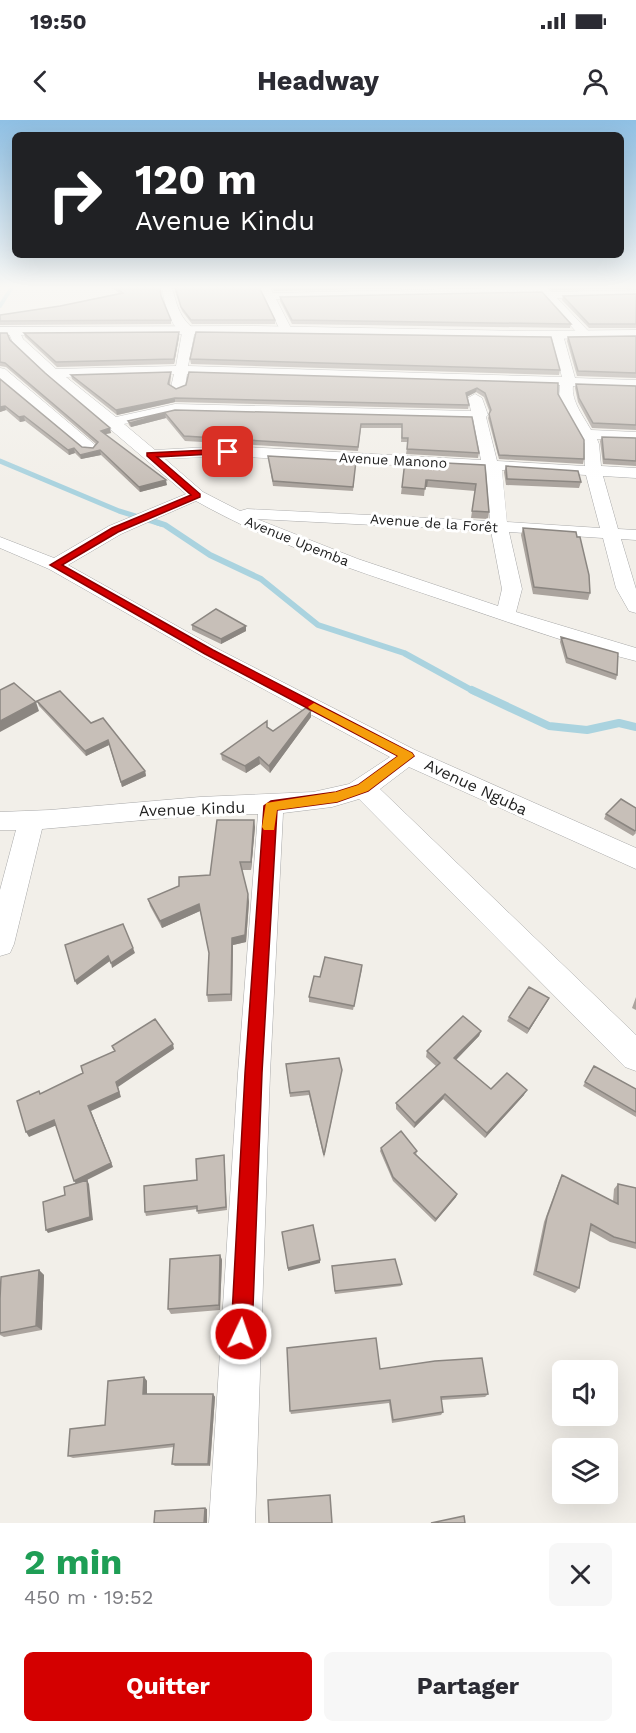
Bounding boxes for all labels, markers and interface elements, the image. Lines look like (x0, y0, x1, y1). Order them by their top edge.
text: 19:50 (30, 9, 87, 34)
icon: back (24, 65, 57, 98)
text: Headway (257, 65, 379, 97)
icon: person (579, 65, 612, 98)
text: 120 m (135, 155, 257, 204)
icon: right (36, 156, 114, 234)
text: Avenue Kindu (135, 205, 315, 237)
pin (202, 426, 253, 477)
icon: arrive (211, 435, 244, 468)
street label: Avenue Manono (339, 449, 447, 471)
street label: Avenue de la Forêt (370, 511, 499, 535)
street label: Avenue Upemba (243, 513, 352, 569)
street label: Avenue Nguba (422, 755, 530, 819)
street label: Avenue Kindu (138, 798, 246, 820)
position arrow (209, 1302, 273, 1366)
map controls (552, 1360, 618, 1504)
button: sound (552, 1360, 618, 1426)
button: layers (552, 1438, 618, 1504)
text: 2 min (24, 1541, 122, 1583)
button: close (549, 1543, 612, 1606)
text: 450 m · 19:52 (24, 1585, 153, 1609)
button: Quitter (24, 1652, 312, 1721)
button: Partager (324, 1652, 612, 1721)

